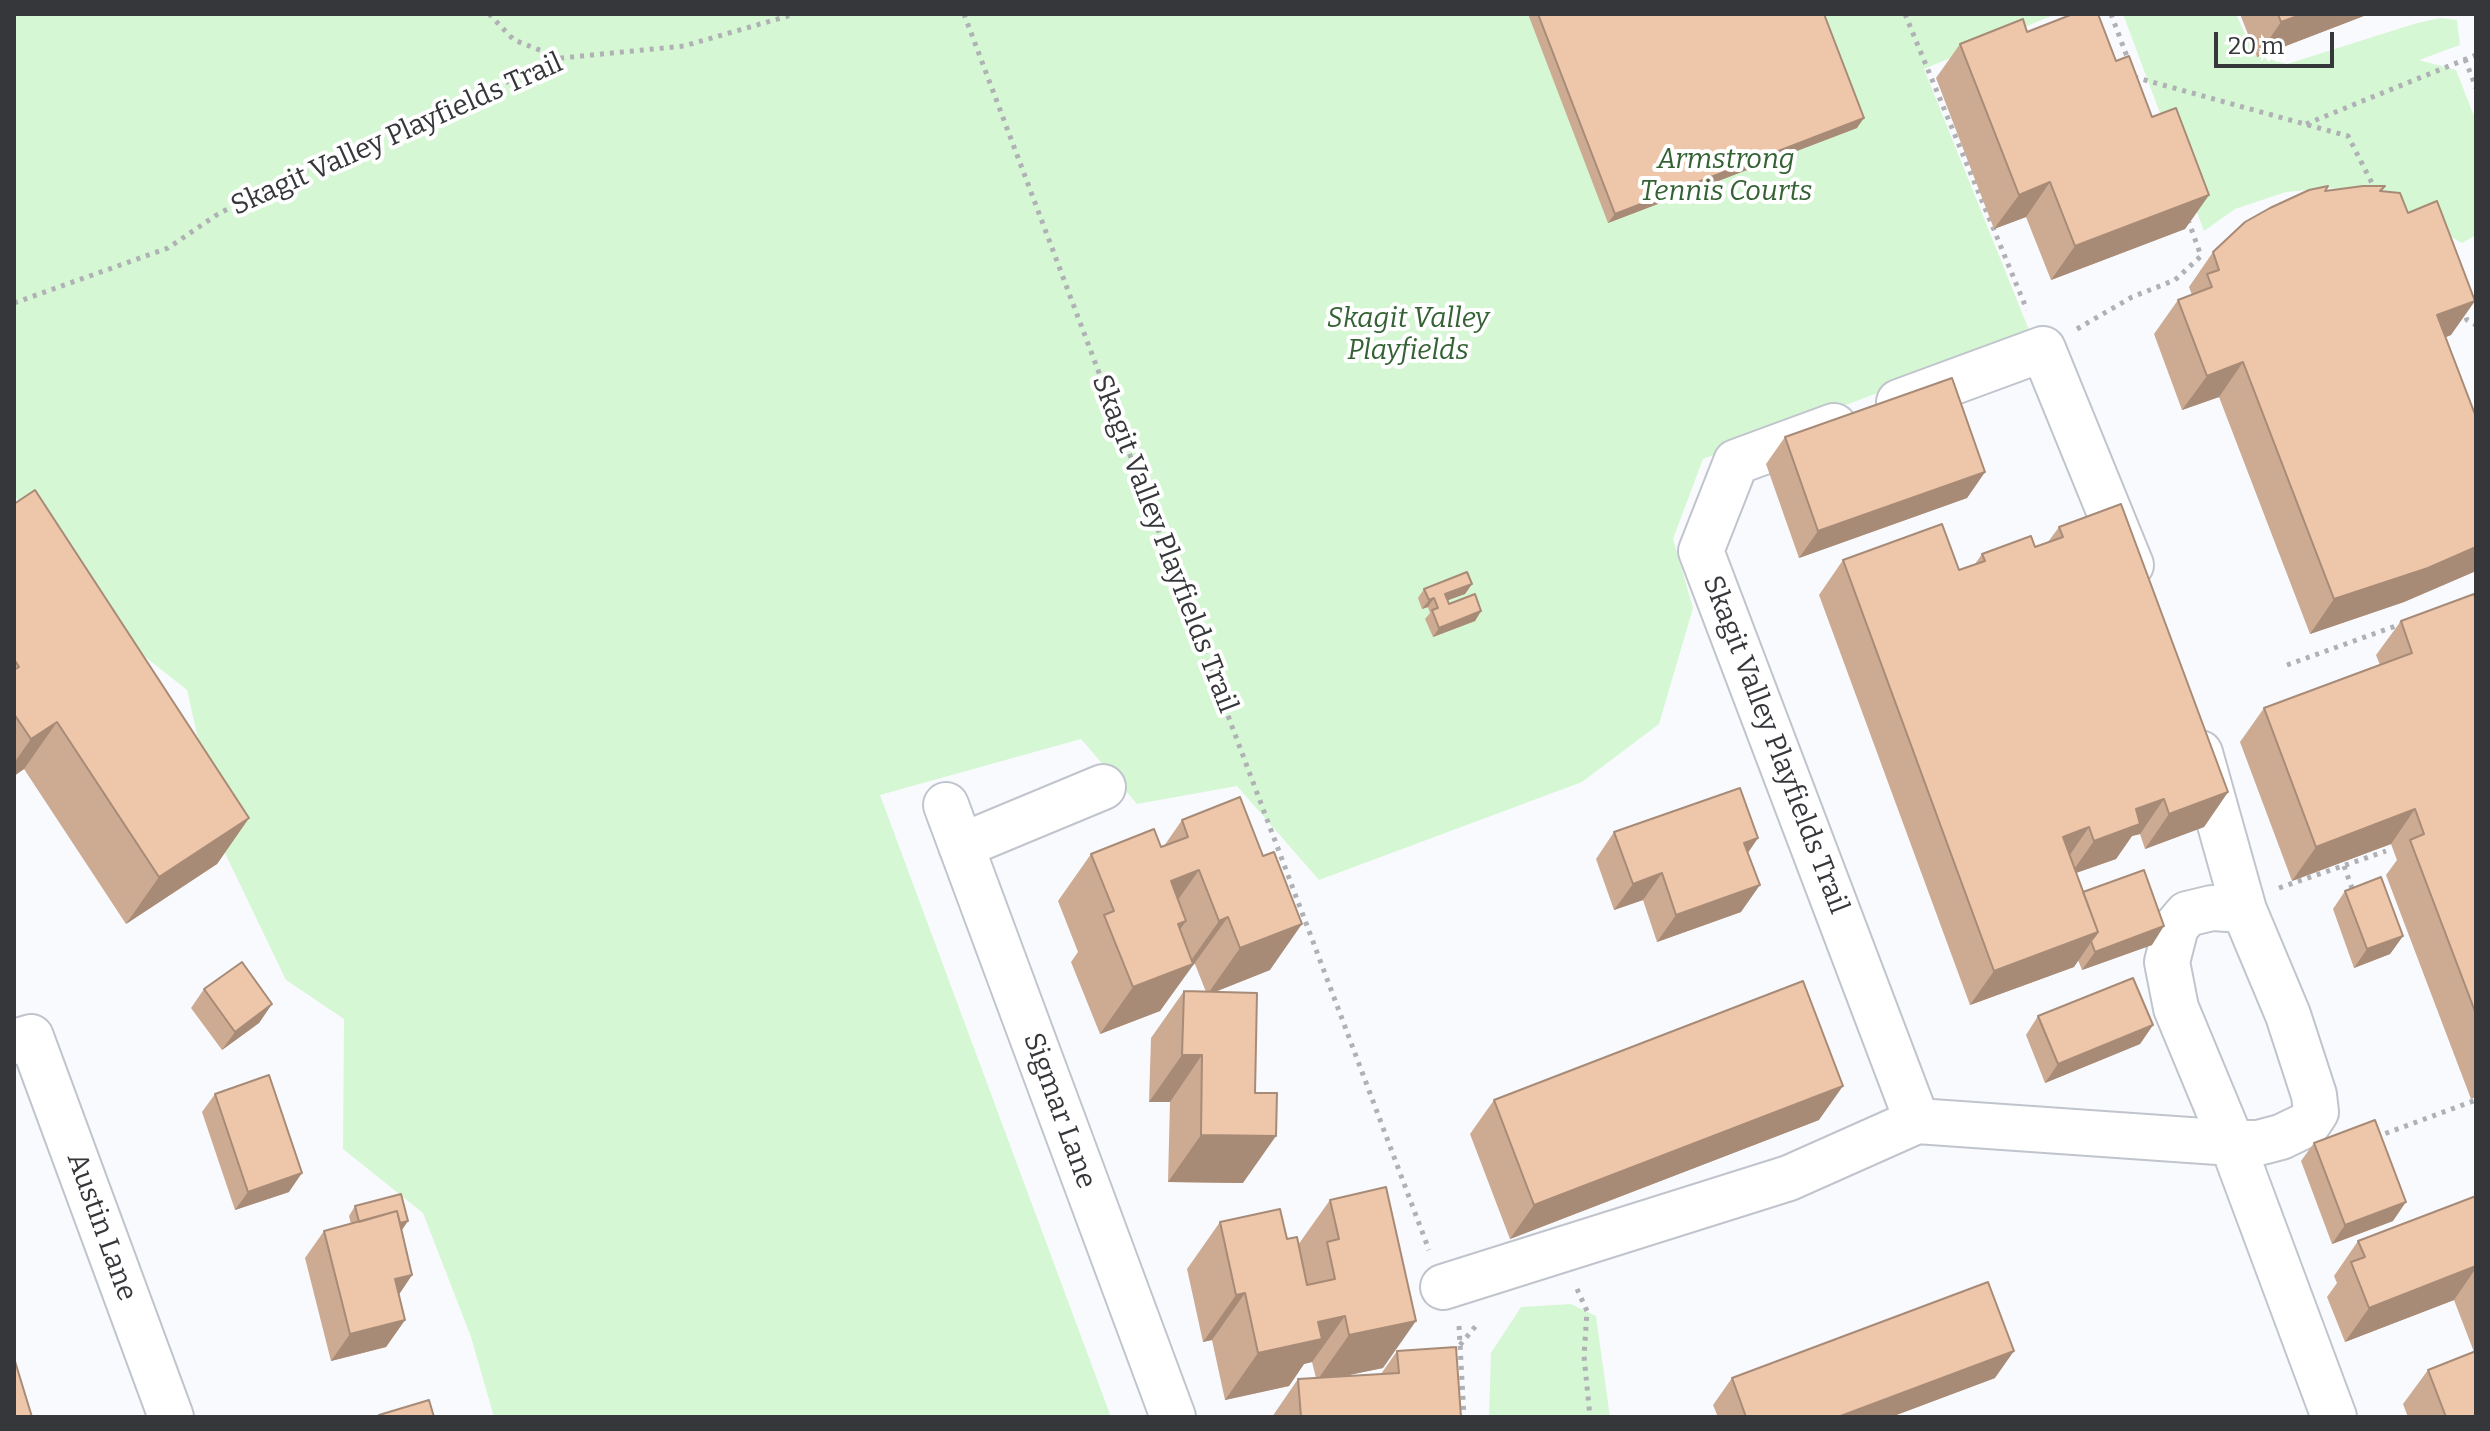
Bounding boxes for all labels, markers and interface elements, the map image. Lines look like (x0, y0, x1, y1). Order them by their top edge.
scale bar (2218, 16, 2338, 66)
text: 20 m (2228, 32, 2284, 60)
street label: Skagit Valley Playfields Trail (226, 47, 568, 223)
park label: Armstrong Tennis Courts (1640, 143, 1812, 209)
park label: Skagit Valley Playfields (1327, 302, 1489, 368)
street label: Skagit Valley Playfields Trail (1084, 370, 1244, 718)
street label: Skagit Valley Playfields Trail (1695, 571, 1855, 919)
street label: Sigmar Lane (1015, 1029, 1103, 1193)
street label: Austin Lane (59, 1148, 143, 1306)

